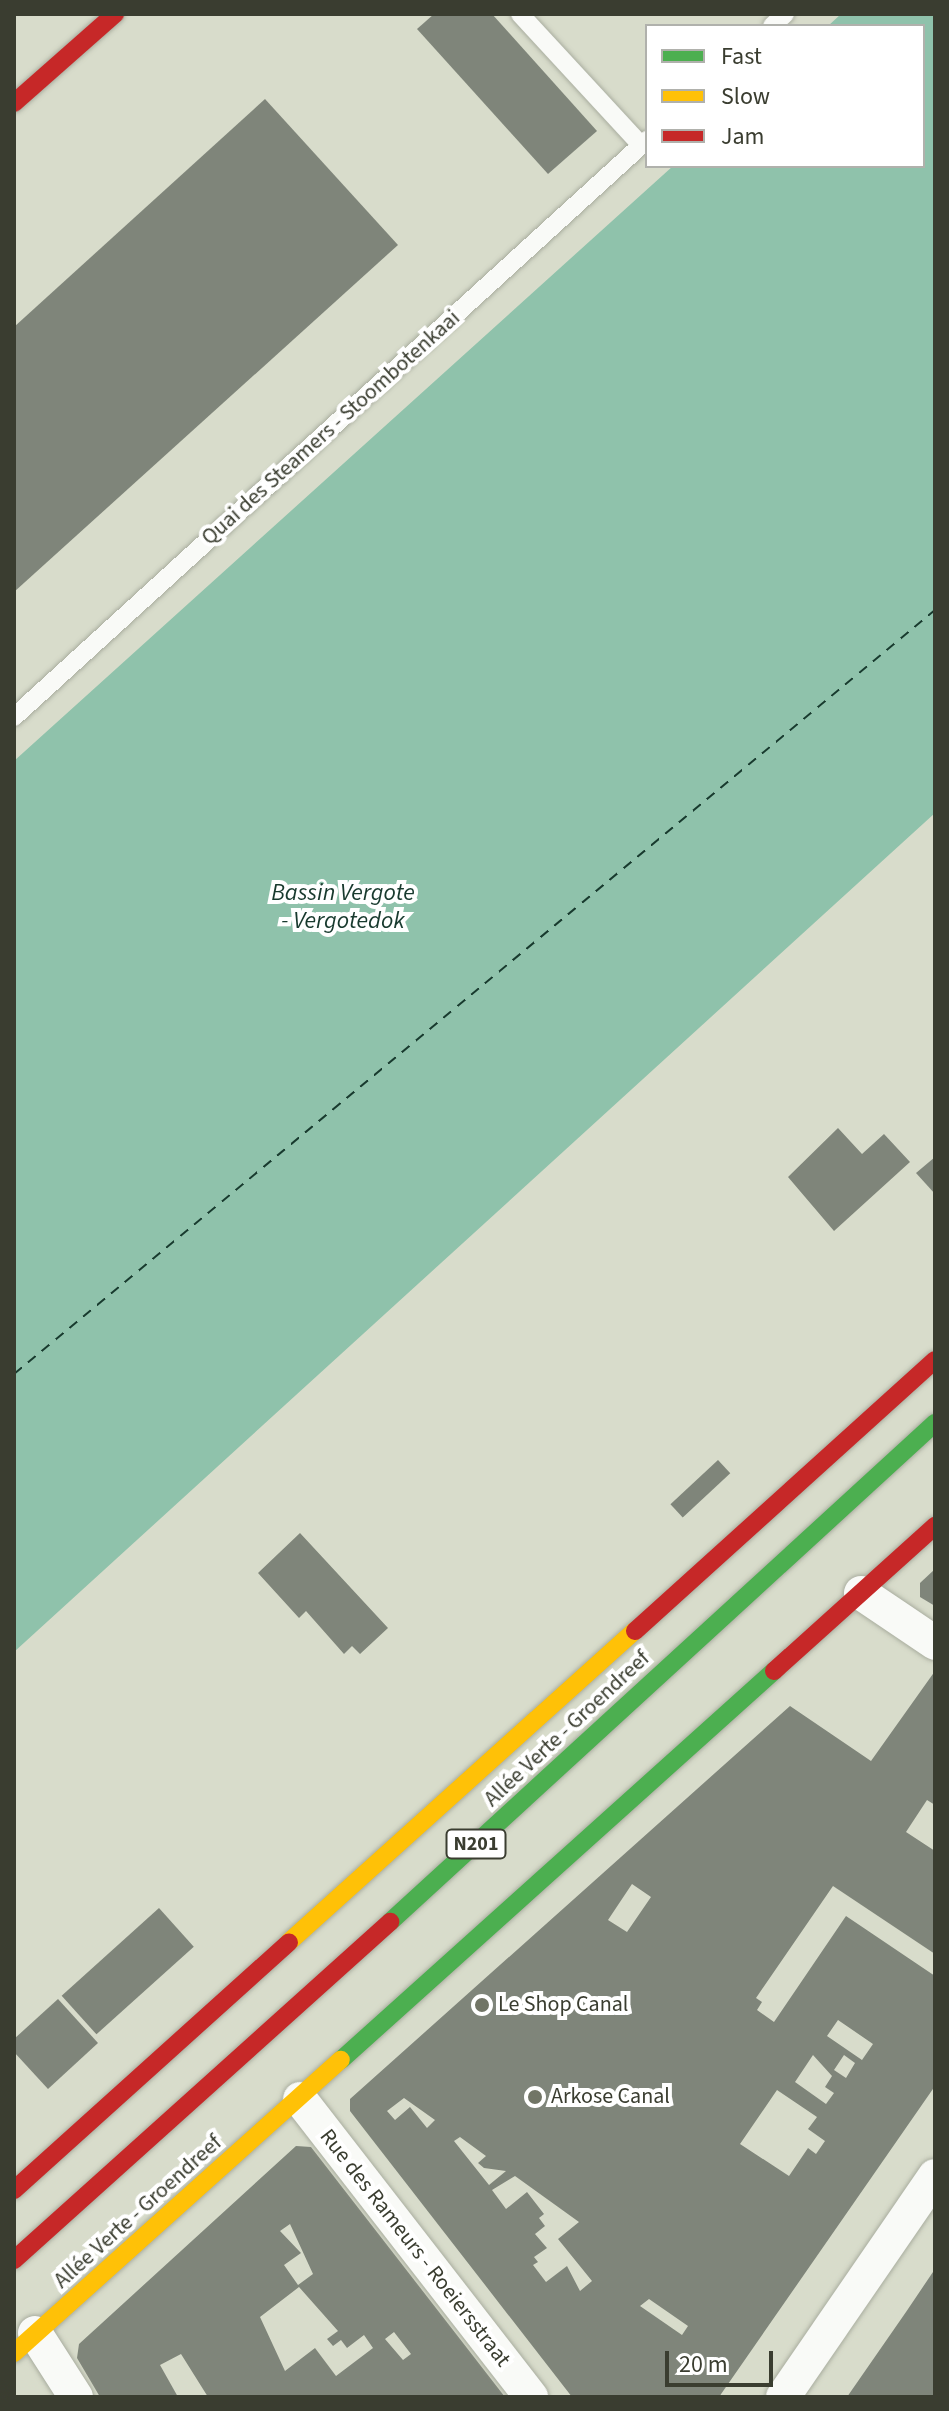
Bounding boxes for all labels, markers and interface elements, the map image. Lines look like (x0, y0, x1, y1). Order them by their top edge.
legend (645, 24, 925, 168)
text: Fast (721, 39, 762, 74)
text: Slow (721, 79, 770, 114)
text: Jam (721, 119, 765, 154)
street label: Quai des Steamers - Stoombotenkaai (196, 305, 466, 551)
water label: Bassin Vergote - Vergotedok (271, 879, 415, 935)
street label: Allée Verte - Groendreef (479, 1646, 655, 1812)
road number: N201 (444, 1828, 508, 1860)
place label: Le Shop Canal (498, 1992, 628, 2018)
marker: Le Shop Canal (473, 1996, 491, 2014)
place label: Arkose Canal (551, 2084, 670, 2110)
marker: Arkose Canal (526, 2088, 544, 2106)
street label: Rue des Rameurs - Roeiersstraat (314, 2124, 516, 2372)
street label: Allée Verte - Groendreef (49, 2130, 227, 2294)
scale bar (669, 2335, 777, 2385)
text: 20 m (679, 2347, 728, 2382)

